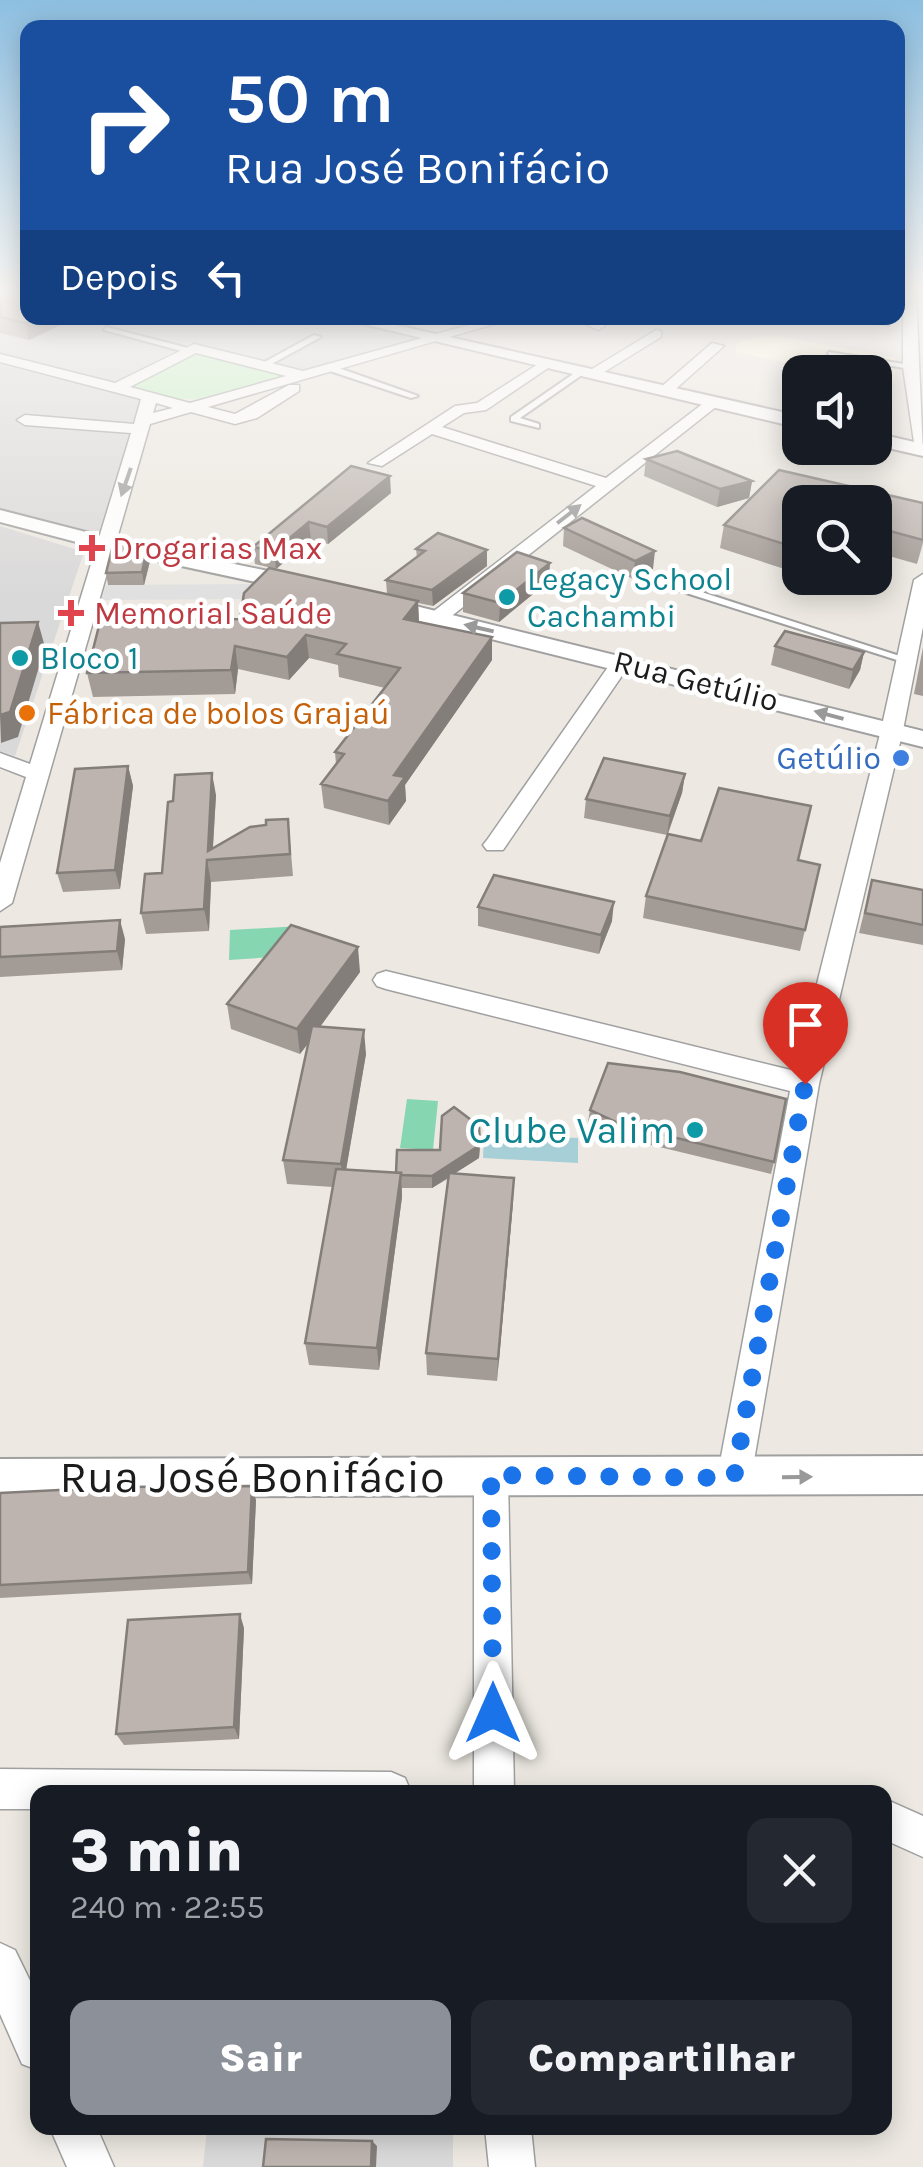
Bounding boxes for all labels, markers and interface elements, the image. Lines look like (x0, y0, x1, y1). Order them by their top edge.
text: 50 m (225, 58, 394, 140)
icon: right (60, 60, 190, 190)
text: Rua José Bonifácio (225, 142, 610, 194)
icon: left (199, 250, 254, 305)
text: Depois (60, 255, 179, 300)
map controls (782, 355, 892, 595)
button: sound (782, 355, 892, 465)
one-way arrow (117, 467, 132, 497)
button: search (782, 485, 892, 595)
one-way arrow (555, 504, 581, 525)
place label: Drogarias Max (112, 530, 322, 567)
marker: Drogarias Max (81, 537, 103, 559)
place label: Legacy School Cachambi (527, 561, 732, 635)
marker: Legacy School Cachambi (496, 586, 518, 608)
place label: Memorial Saúde (94, 595, 332, 632)
marker: Memorial Saúde (58, 600, 84, 626)
one-way arrow (463, 620, 494, 635)
place label: Bloco 1 (40, 640, 139, 677)
street label: Rua Getúlio (610, 643, 782, 719)
marker: Bloco 1 (9, 647, 31, 669)
place label: Fábrica de bolos Grajaú (47, 695, 390, 732)
marker: Fábrica de bolos Grajaú (16, 702, 38, 724)
one-way arrow (813, 706, 844, 722)
place label: Getúlio (777, 740, 881, 777)
marker: Getúlio (890, 747, 912, 769)
pin (763, 982, 848, 1085)
icon: arrive (778, 997, 833, 1052)
place label: Clube Valim (468, 1108, 675, 1153)
marker: Clube Valim (684, 1119, 706, 1141)
street label: Rua José Bonifácio (60, 1451, 445, 1503)
one-way arrow (782, 1469, 814, 1485)
position arrow (441, 1661, 545, 1765)
text: 3 min (70, 1816, 243, 1886)
button: close (747, 1818, 852, 1923)
text: 240 m · 22:55 (70, 1889, 264, 1926)
button: Sair (70, 2000, 451, 2115)
button: Compartilhar (471, 2000, 852, 2115)

